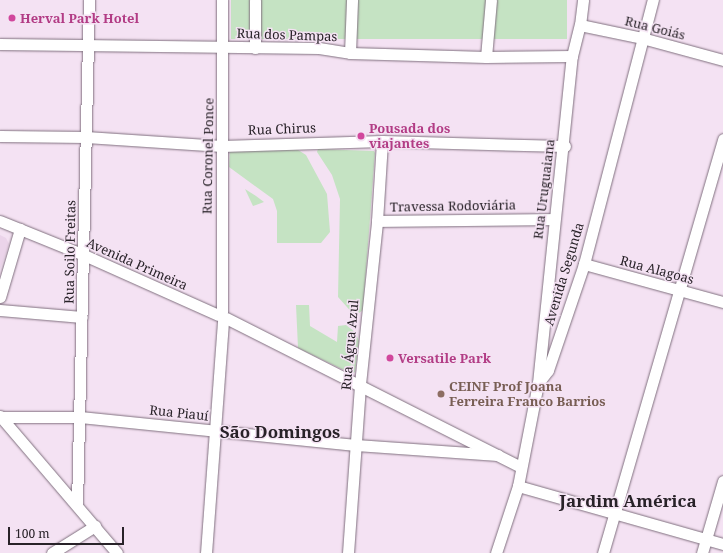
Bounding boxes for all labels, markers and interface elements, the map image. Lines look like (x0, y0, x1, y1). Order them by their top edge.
place label: Herval Park Hotel (20, 10, 139, 26)
marker: Herval Park Hotel (7, 13, 17, 23)
street label: Rua Goiás (623, 13, 687, 43)
street label: Rua dos Pampas (236, 25, 338, 45)
street label: Rua Coronel Ponce (199, 98, 217, 214)
street label: Rua Chirus (248, 120, 316, 138)
place label: Pousada dos viajantes (369, 121, 450, 152)
marker: Pousada dos viajantes (356, 131, 366, 141)
street label: Rua Uruguaiana (530, 138, 558, 240)
street label: Travessa Rodoviária (390, 197, 516, 215)
street label: Rua Soilo Freitas (61, 200, 79, 304)
street label: Avenida Segunda (541, 221, 587, 327)
street label: Avenida Primeira (84, 235, 190, 293)
street label: Rua Alagoas (618, 253, 696, 287)
street label: Rua Água Azul (338, 299, 362, 391)
place label: Versatile Park (398, 350, 491, 366)
marker: Versatile Park (385, 353, 395, 363)
place label: CEINF Prof Joana Ferreira Franco Barrios (449, 379, 606, 410)
marker: CEINF Prof Joana Ferreira Franco Barrios (436, 389, 446, 399)
street label: Rua Piauí (149, 402, 209, 424)
district label: São Domingos (220, 422, 340, 442)
district label: Jardim América (559, 491, 697, 511)
scale bar (10, 519, 126, 545)
text: 100 m (15, 525, 50, 542)

